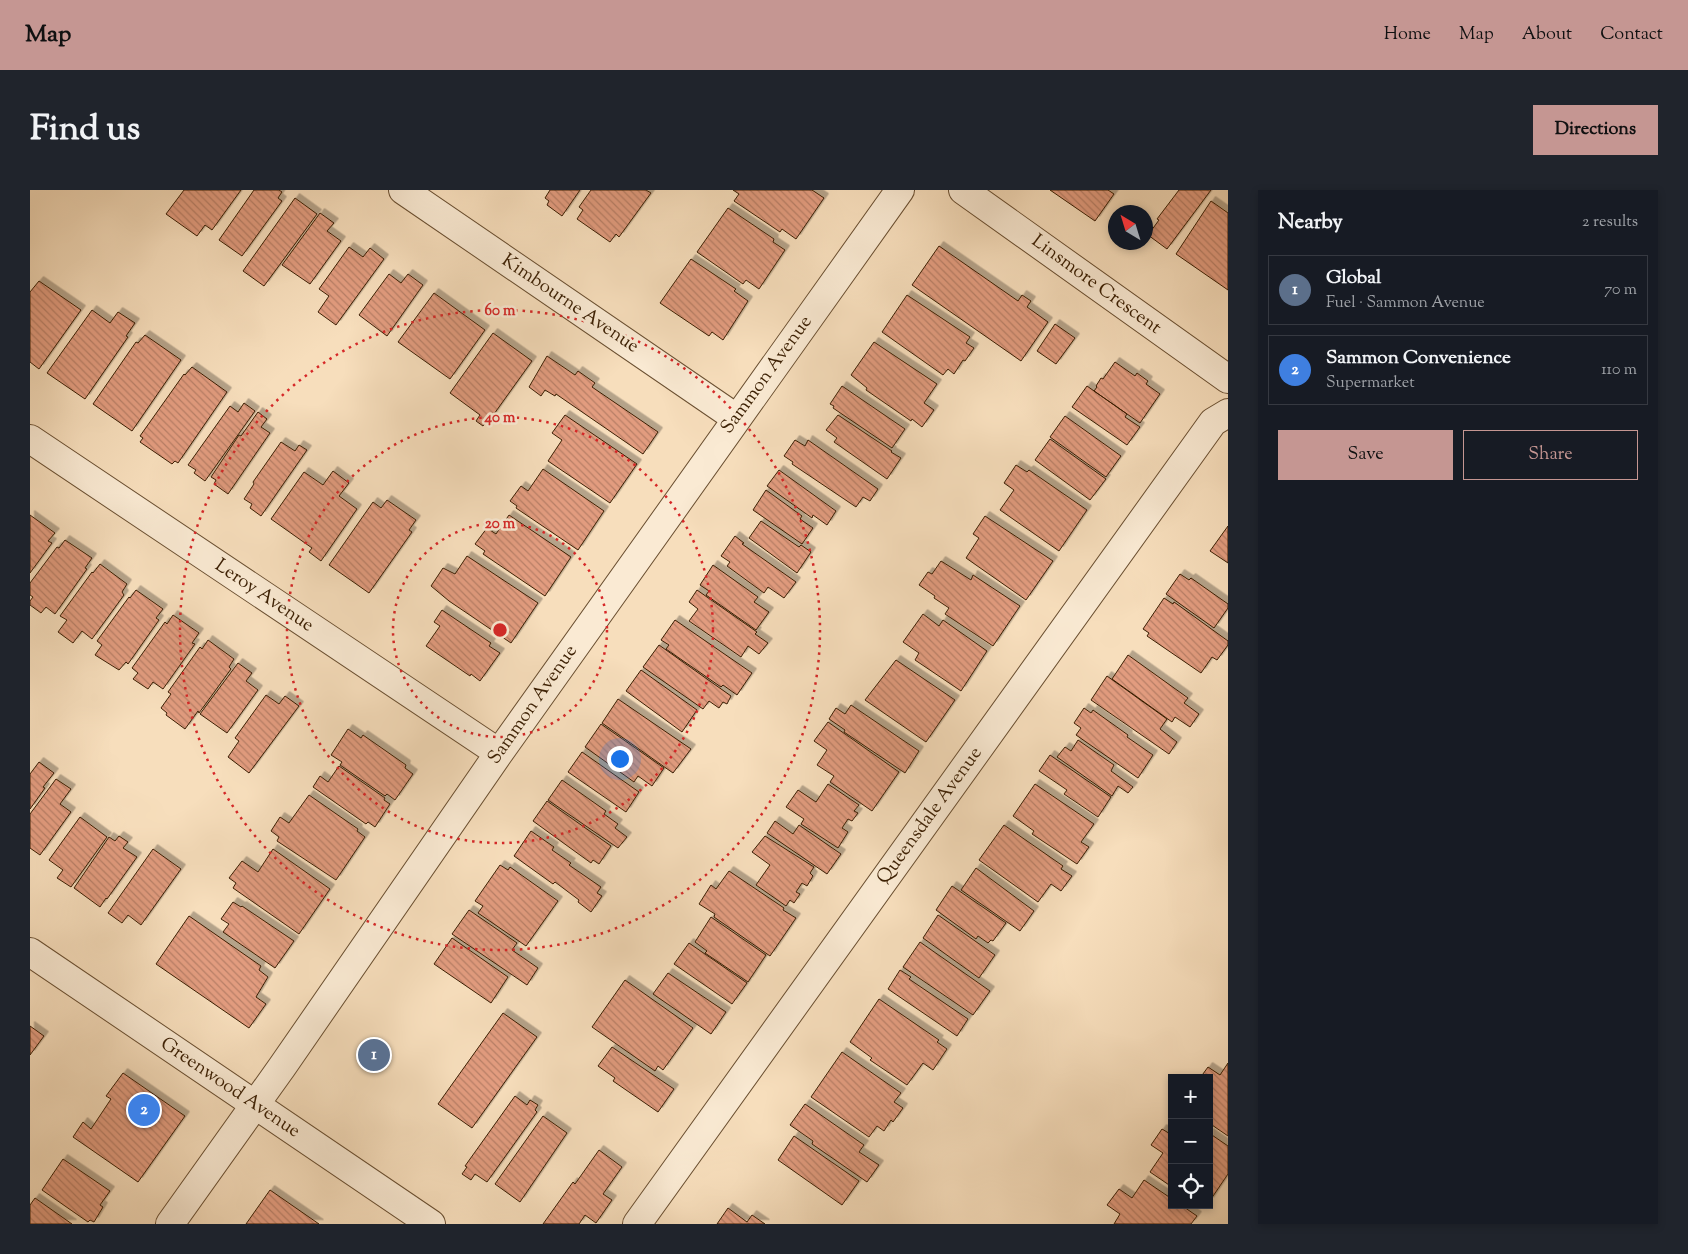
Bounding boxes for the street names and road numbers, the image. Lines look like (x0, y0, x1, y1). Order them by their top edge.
street label: Linsmore Crescent (1025, 229, 1167, 342)
street label: Kimbourne Avenue (496, 248, 644, 360)
street label: Sammon Avenue (715, 310, 819, 440)
street label: Leroy Avenue (209, 553, 319, 639)
street label: Sammon Avenue (482, 640, 584, 770)
street label: Queensdale Avenue (871, 741, 989, 890)
street label: Greenwood Avenue (155, 1031, 306, 1145)

